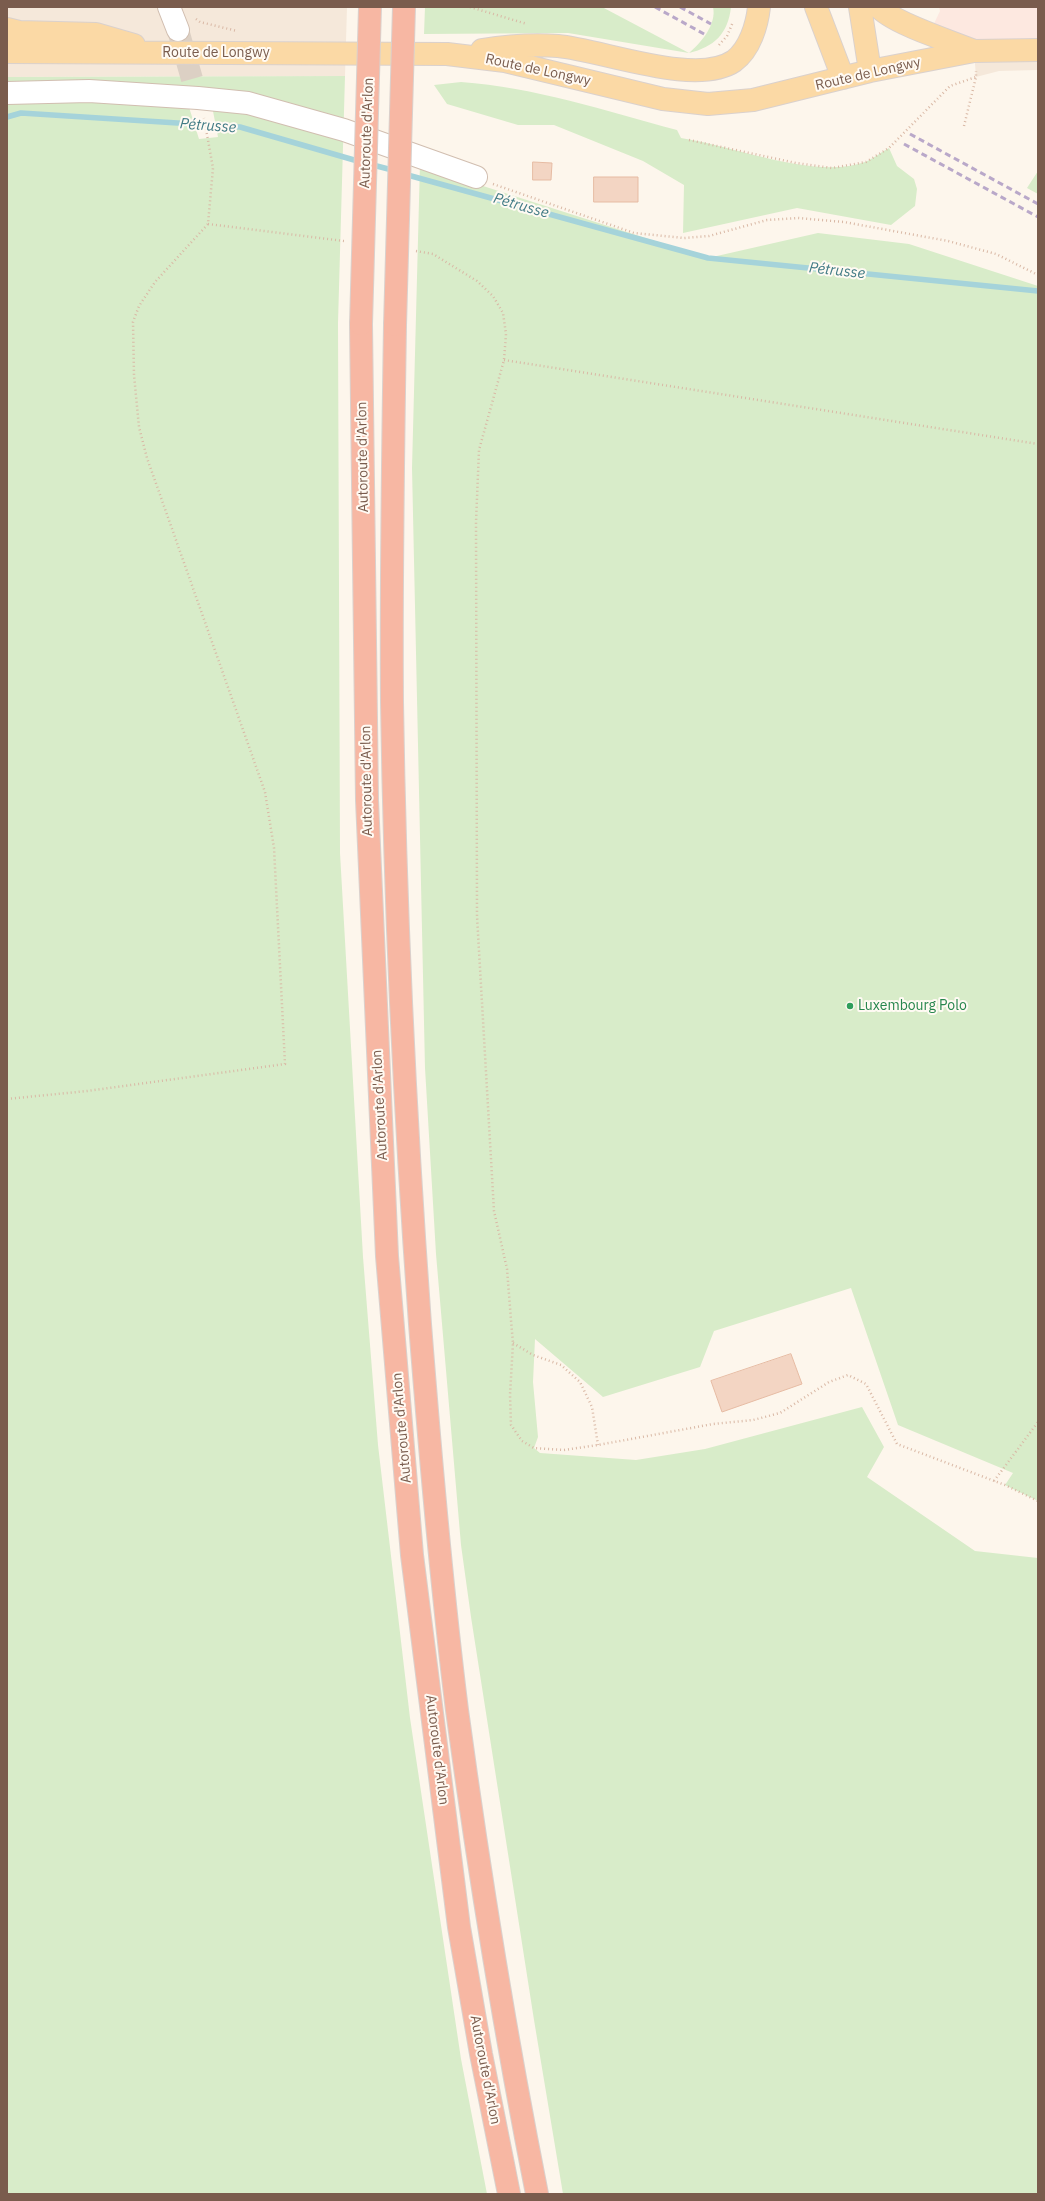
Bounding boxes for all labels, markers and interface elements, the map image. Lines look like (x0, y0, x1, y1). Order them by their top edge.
street label: Route de Longwy (162, 45, 270, 61)
street label: Route de Longwy (484, 51, 592, 89)
street label: Route de Longwy (814, 54, 922, 94)
street label: Autoroute d'Arlon (357, 77, 377, 189)
water label: Pétrusse (179, 115, 237, 137)
water label: Pétrusse (491, 190, 551, 222)
water label: Pétrusse (808, 259, 866, 283)
street label: Autoroute d'Arlon (354, 401, 372, 513)
street label: Autoroute d'Arlon (358, 725, 376, 837)
place label: Luxembourg Polo (858, 998, 967, 1014)
marker: Luxembourg Polo (845, 1001, 855, 1011)
street label: Autoroute d'Arlon (369, 1049, 391, 1161)
street label: Autoroute d'Arlon (389, 1372, 415, 1484)
street label: Autoroute d'Arlon (422, 1694, 452, 1806)
street label: Autoroute d'Arlon (466, 2014, 504, 2126)

